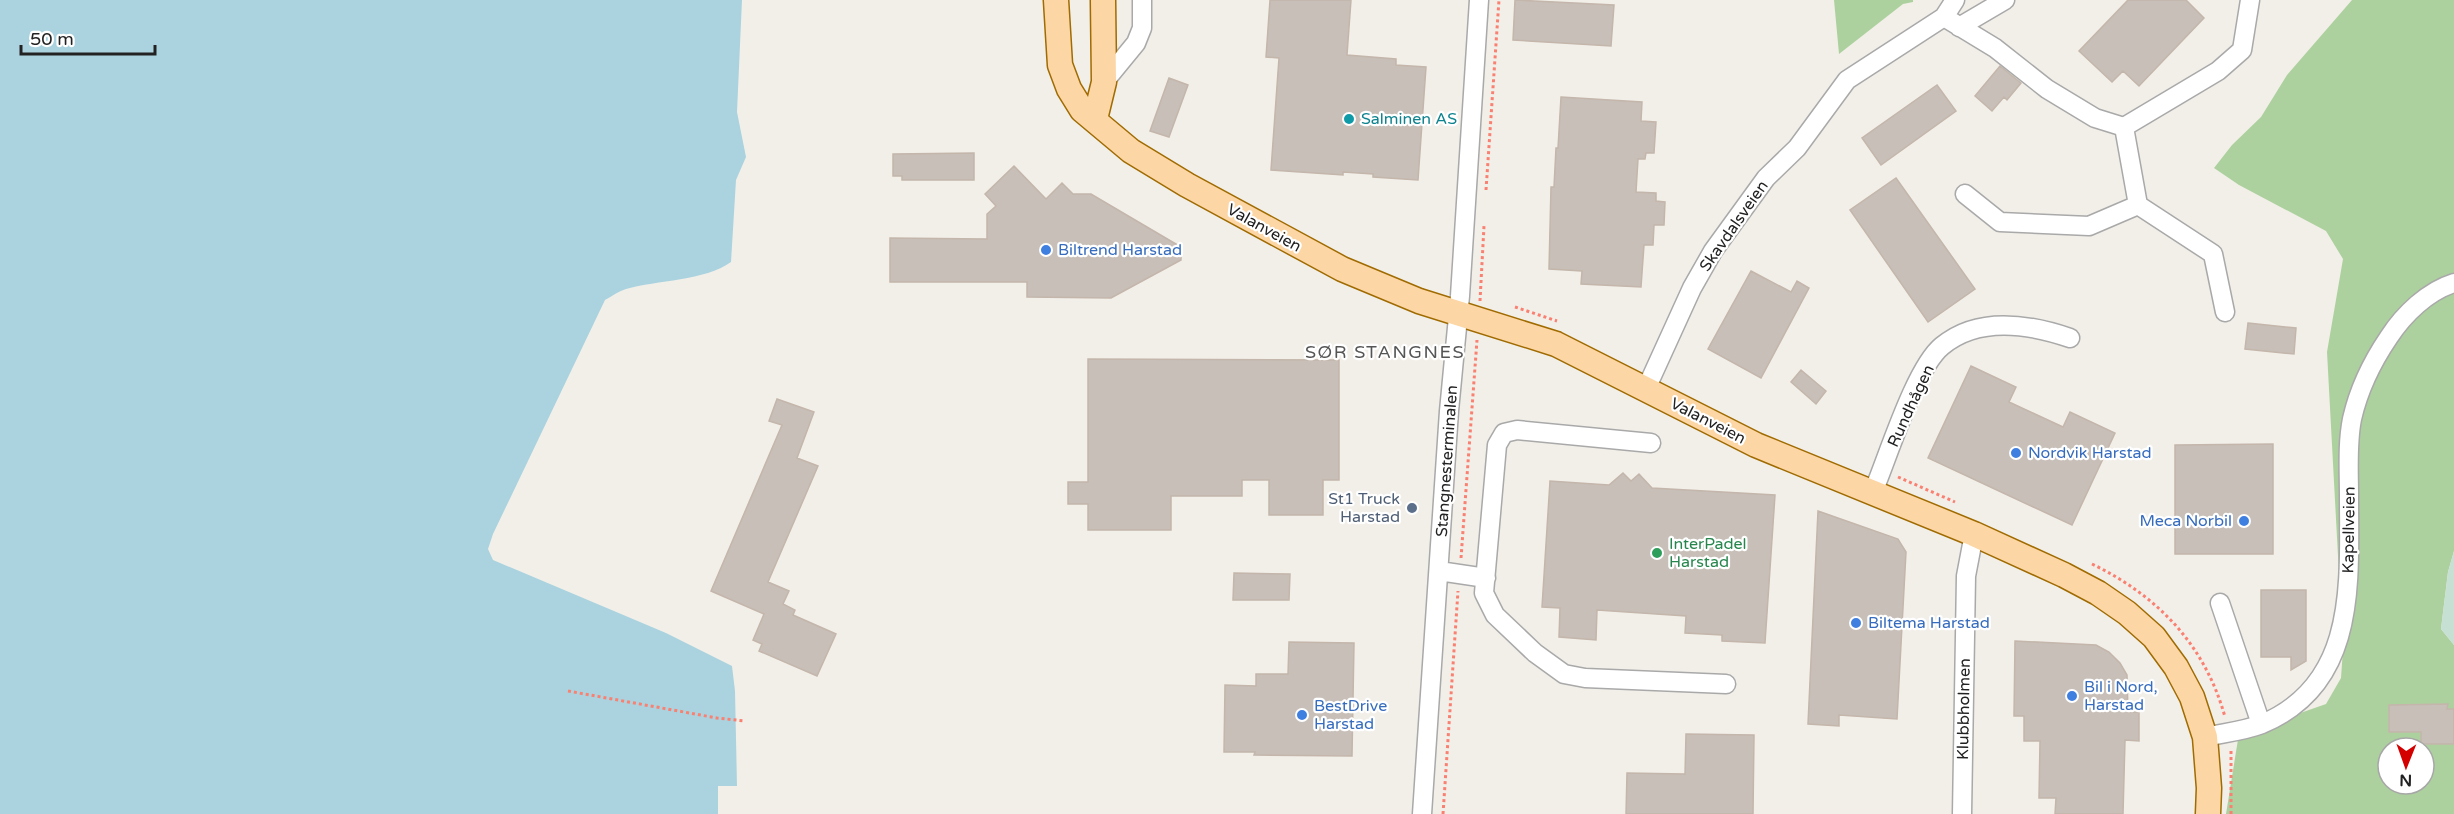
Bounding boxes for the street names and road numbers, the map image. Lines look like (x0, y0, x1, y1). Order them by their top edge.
street label: Skavdalsveien (1695, 177, 1773, 275)
street label: Valanveien (1223, 199, 1305, 257)
street label: Rundhågen (1883, 362, 1939, 450)
street label: Stangnesterminalen (1432, 384, 1462, 538)
street label: Valanveien (1667, 393, 1749, 449)
street label: Kapellveien (2338, 486, 2360, 574)
street label: Klubbholmen (1953, 658, 1975, 760)

